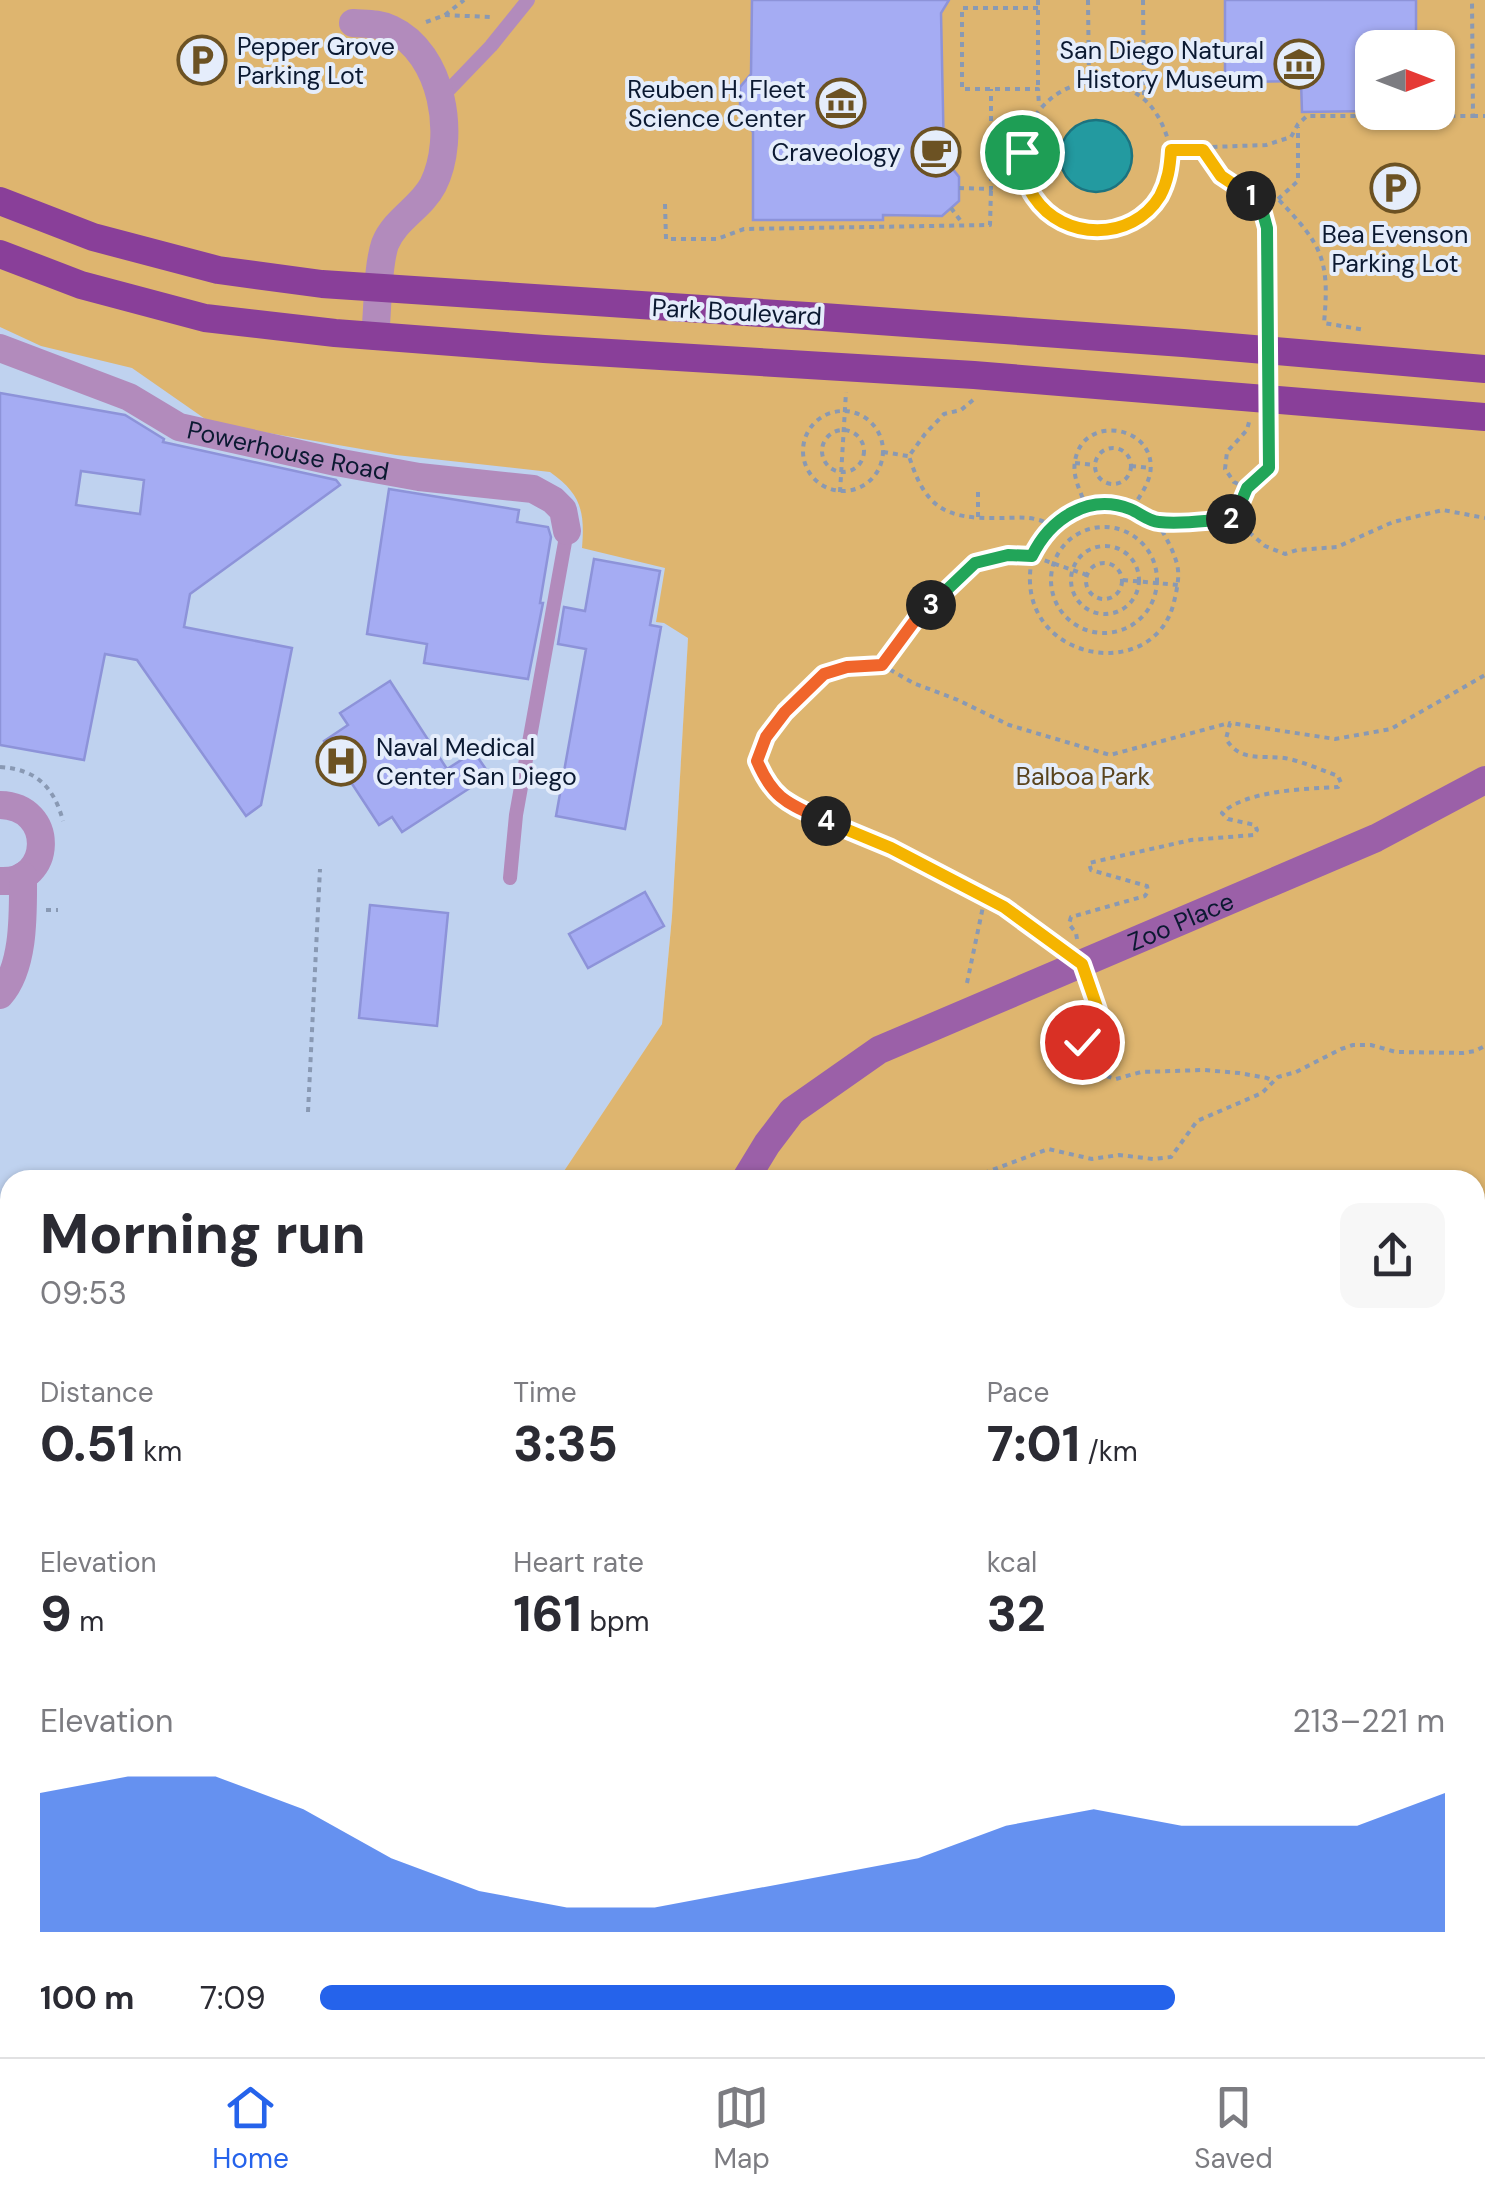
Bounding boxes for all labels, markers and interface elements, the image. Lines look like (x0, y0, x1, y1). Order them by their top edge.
place label: Pepper Grove Parking Lot (237, 30, 395, 92)
north arrow (1355, 30, 1455, 130)
map controls (1355, 30, 1455, 130)
parking icon: Pepper Grove Parking Lot (176, 34, 228, 86)
place label: San Diego Natural History Museum (1060, 34, 1264, 96)
museum icon: San Diego Natural History Museum (1273, 38, 1325, 90)
place label: Reuben H. Fleet Science Center (627, 73, 806, 135)
museum icon: Reuben H. Fleet Science Center (815, 77, 867, 129)
pin (980, 110, 1065, 195)
icon: arrive (995, 125, 1050, 180)
cafe icon: Craveology (910, 126, 962, 178)
place label: Craveology (771, 136, 901, 169)
parking icon: Bea Evenson Parking Lot (1369, 162, 1421, 214)
pin: 1 (1226, 171, 1276, 221)
text: 1 (1246, 177, 1256, 214)
place label: Bea Evenson Parking Lot (1322, 218, 1468, 280)
street label: Park Boulevard (651, 291, 823, 333)
street label: Powerhouse Road (184, 413, 392, 488)
pin: 2 (1206, 494, 1256, 544)
text: 2 (1223, 500, 1239, 537)
pin: 3 (906, 580, 956, 630)
text: 3 (923, 586, 939, 623)
place label: Naval Medical Center San Diego (376, 731, 577, 793)
hospital icon: Naval Medical Center San Diego (315, 735, 367, 787)
park label: Balboa Park (1016, 760, 1151, 793)
pin: 4 (801, 796, 851, 846)
text: 4 (817, 802, 835, 839)
street label: Zoo Place (1123, 884, 1239, 958)
pin (1040, 1000, 1125, 1085)
icon: check (1055, 1015, 1110, 1070)
text: Morning run (40, 1198, 366, 1270)
button: share (1340, 1203, 1445, 1308)
text: 09:53 (40, 1272, 127, 1314)
text: Distance (40, 1374, 154, 1411)
text: Time (513, 1374, 577, 1411)
text: Pace (987, 1374, 1049, 1411)
text: 0.51 (40, 1411, 136, 1477)
text: 3:35 (513, 1411, 618, 1477)
text: 7:01 (987, 1411, 1080, 1477)
text: km (136, 1433, 182, 1470)
text: /km (1080, 1433, 1138, 1470)
text: Elevation (40, 1544, 157, 1581)
text: Heart rate (513, 1544, 644, 1581)
text: kcal (987, 1544, 1037, 1581)
text: 9 (40, 1581, 72, 1647)
text: 161 (513, 1581, 582, 1647)
text: 32 (987, 1581, 1046, 1647)
text: m (72, 1603, 104, 1640)
text: bpm (582, 1603, 649, 1640)
text: Elevation (40, 1700, 173, 1742)
text: 213–221 m (1292, 1700, 1445, 1742)
text: 100 m (40, 1977, 134, 2019)
text: 7:09 (200, 1977, 266, 2019)
tab: Home (212, 2080, 289, 2177)
tab: Map (713, 2080, 770, 2177)
tab: Saved (1194, 2080, 1273, 2177)

